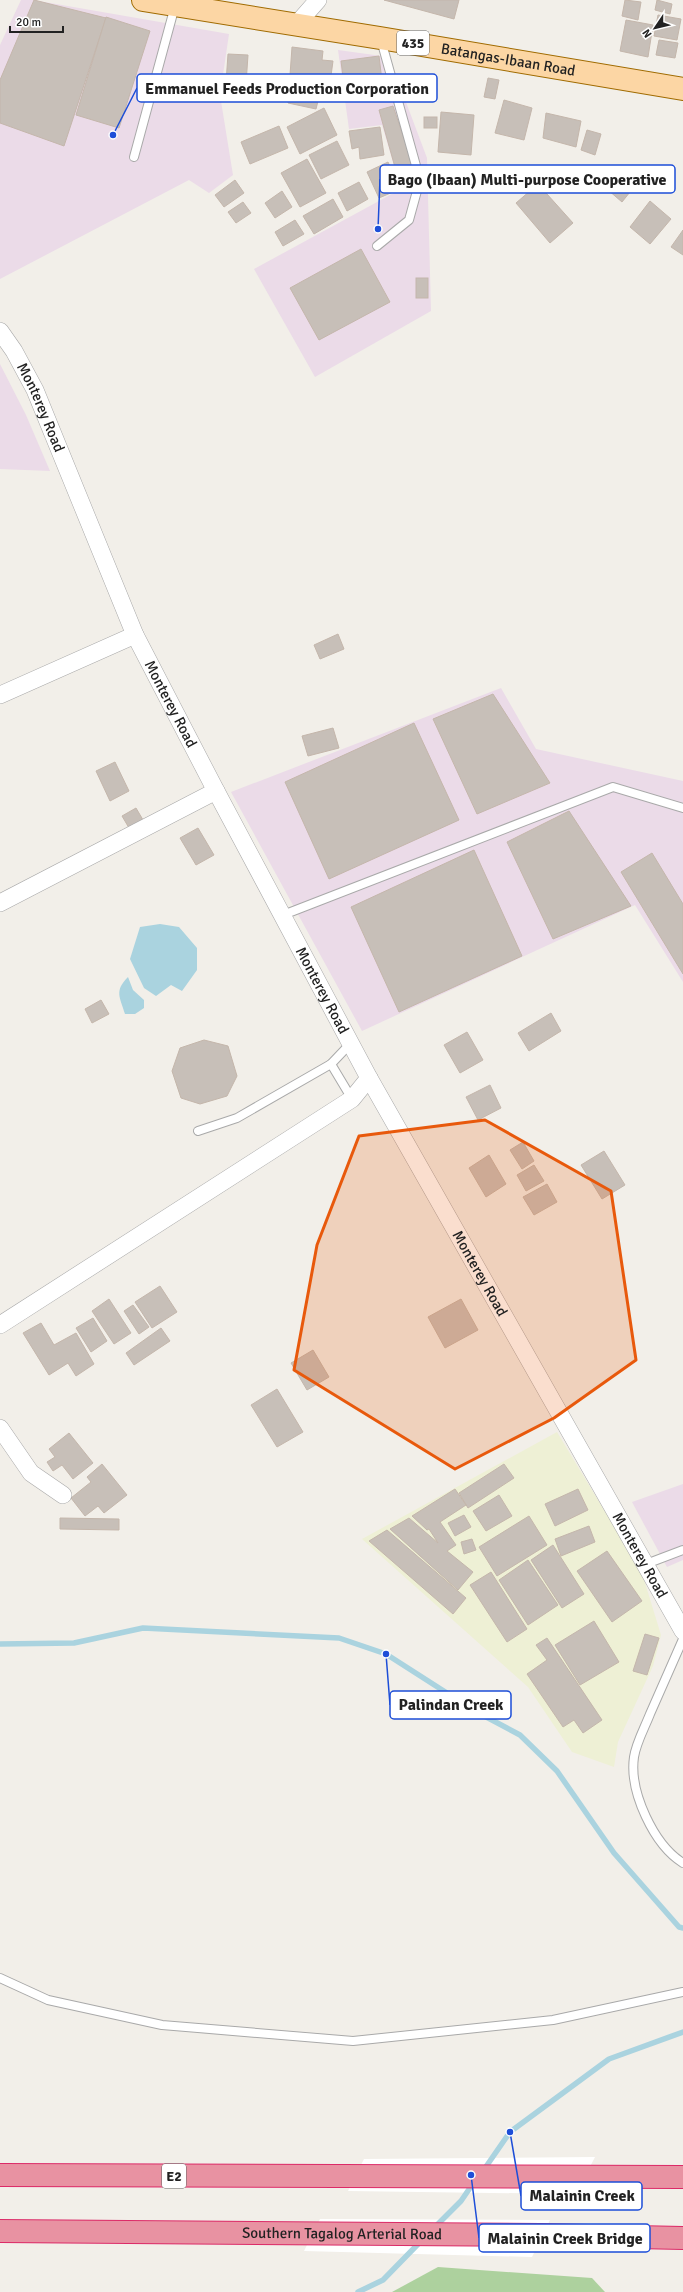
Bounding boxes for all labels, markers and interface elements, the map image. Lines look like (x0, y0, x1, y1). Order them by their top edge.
scale bar (10, 8, 63, 34)
north arrow (635, 8, 675, 48)
text: 20 m (16, 15, 41, 30)
text: N (640, 27, 655, 40)
road number: 435 (397, 31, 429, 55)
street label: Batangas-Ibaan Road (440, 39, 577, 80)
callout: Emmanuel Feeds Production Corporation (137, 74, 437, 102)
text: Emmanuel Feeds Production Corporation (145, 79, 429, 99)
callout: Bago (Ibaan) Multi-purpose Cooperative (380, 165, 675, 193)
text: Bago (Ibaan) Multi-purpose Cooperative (387, 170, 667, 190)
street label: Monterey Road (13, 360, 68, 455)
street label: Monterey Road (141, 657, 201, 751)
street label: Monterey Road (292, 944, 353, 1037)
street label: Monterey Road (448, 1227, 511, 1319)
street label: Monterey Road (608, 1509, 671, 1601)
callout: Palindan Creek (390, 1691, 511, 1719)
text: Palindan Creek (399, 1695, 504, 1715)
road number: E2 (162, 2164, 186, 2188)
callout: Malainin Creek (521, 2182, 642, 2210)
text: Malainin Creek (529, 2186, 635, 2206)
street label: Southern Tagalog Arterial Road (242, 2224, 442, 2243)
callout: Malainin Creek Bridge (479, 2224, 650, 2252)
text: Malainin Creek Bridge (487, 2229, 643, 2249)

